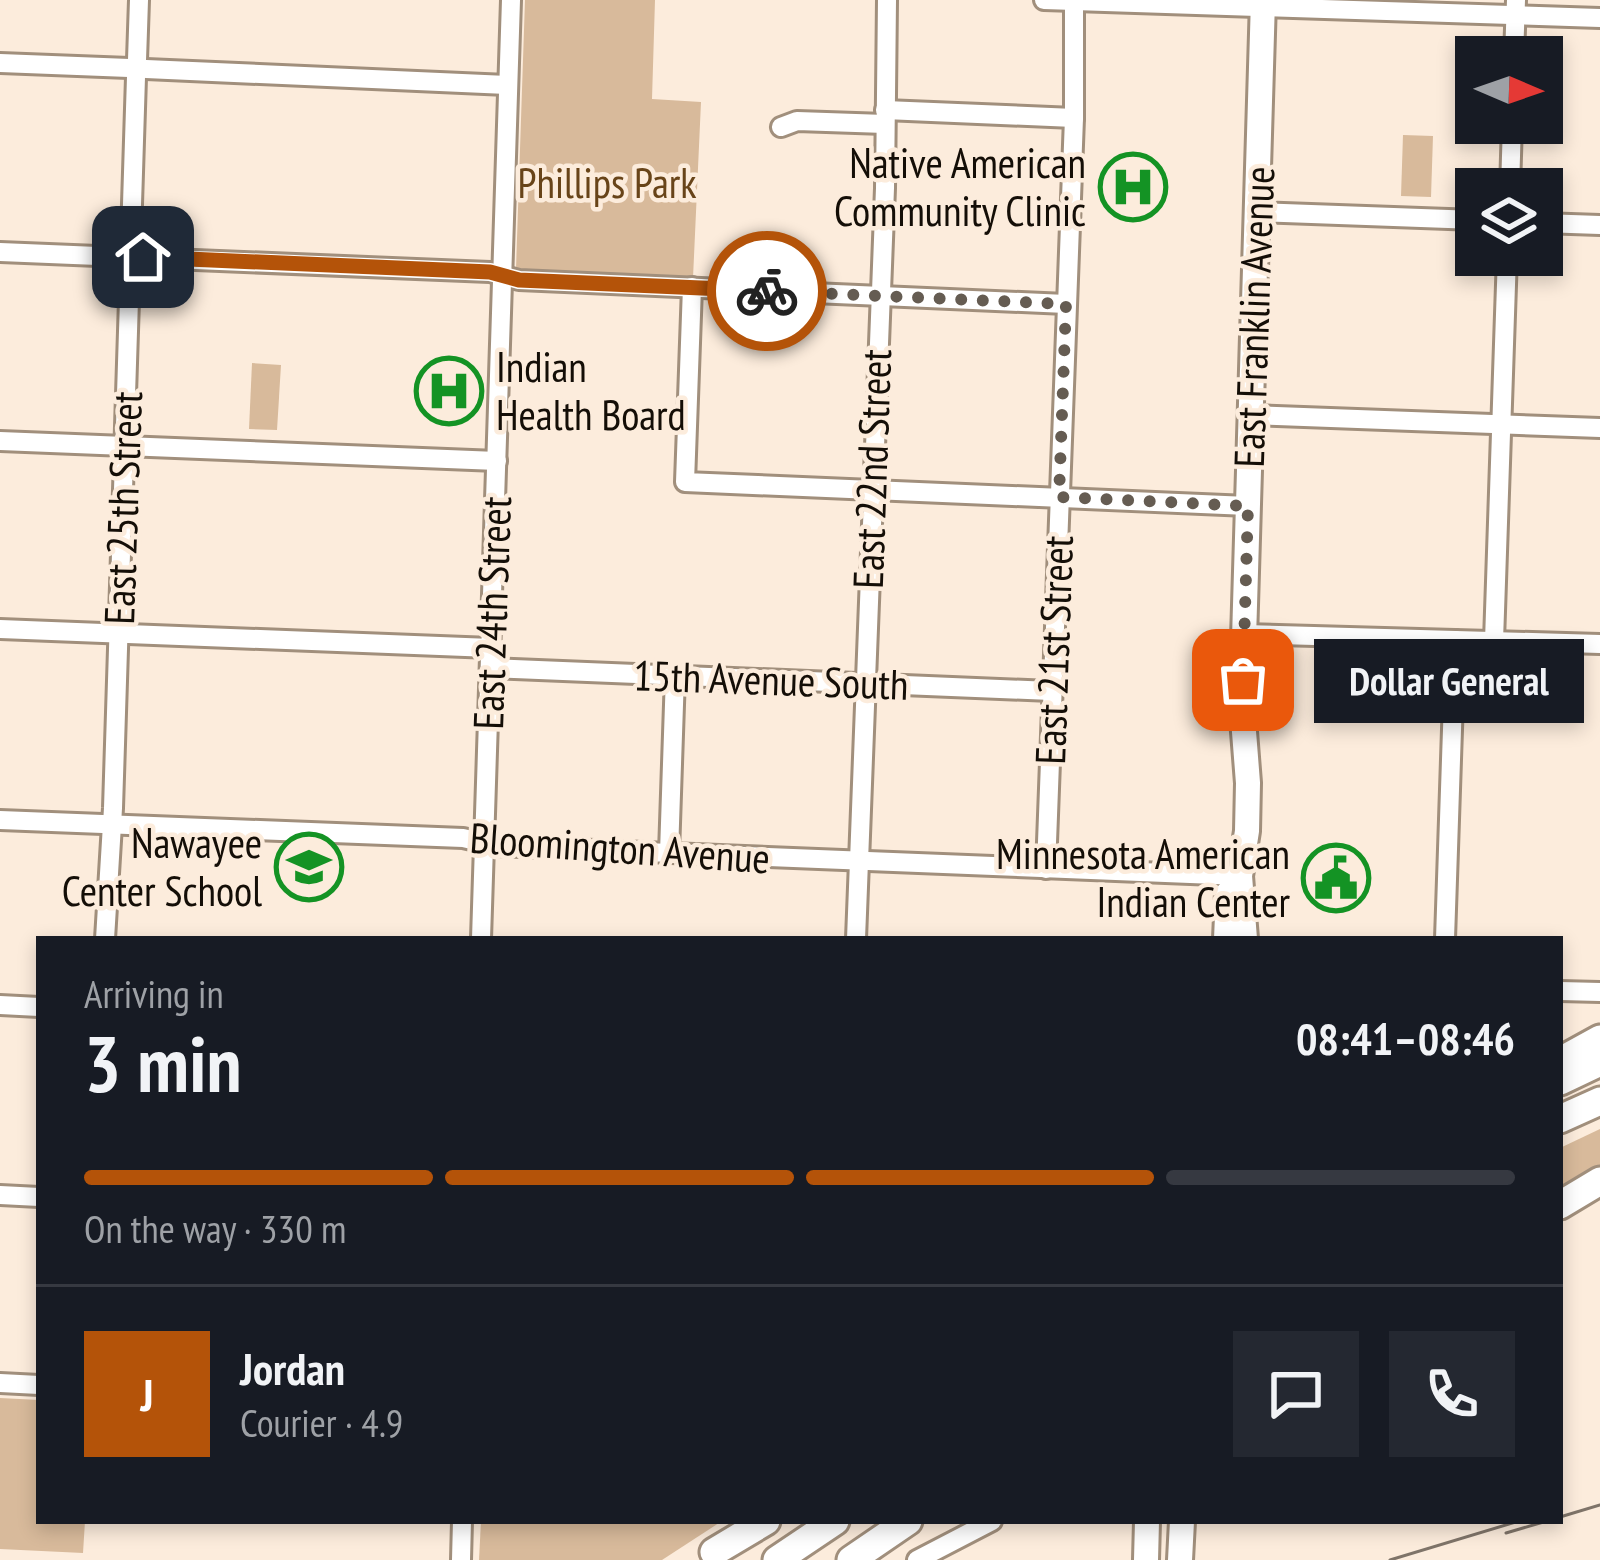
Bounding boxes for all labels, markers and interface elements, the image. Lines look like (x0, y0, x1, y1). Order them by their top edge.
north arrow (1455, 36, 1563, 144)
map controls (1455, 36, 1563, 276)
place label: Native American Community Clinic (834, 135, 1086, 238)
hospital icon: Native American Community Clinic (1098, 152, 1168, 222)
park label: Phillips Park (517, 155, 697, 210)
street label: East Franklin Avenue (1221, 166, 1286, 468)
button: layers (1455, 168, 1563, 276)
pin (92, 206, 194, 308)
icon: home (110, 224, 176, 290)
courier (707, 231, 827, 351)
icon: bike (734, 258, 800, 324)
place label: Indian Health Board (496, 339, 686, 442)
street label: East 22nd Street (840, 348, 903, 590)
hospital icon: Indian Health Board (414, 356, 484, 426)
street label: East 25th Street (91, 390, 154, 625)
street label: East 24th Street (460, 495, 523, 730)
street label: East 21st Street (1022, 534, 1085, 765)
pin (1192, 629, 1294, 731)
callout: Dollar General (1315, 638, 1585, 722)
street label: 15th Avenue South (633, 647, 909, 712)
icon: bag (1210, 647, 1276, 713)
text: Dollar General (1349, 655, 1549, 706)
street label: Bloomington Avenue (468, 810, 772, 885)
place label: Nawayee Center School (62, 815, 262, 918)
place label: Minnesota American Indian Center (996, 826, 1290, 929)
school or university icon: Nawayee Center School (274, 832, 344, 902)
public building icon: Minnesota American Indian Center (1301, 843, 1371, 913)
text: Arriving in (84, 968, 224, 1019)
text: 08:41–08:46 (1296, 1009, 1515, 1067)
text: 3 min (84, 1013, 242, 1114)
text: On the way · 330 m (84, 1203, 346, 1254)
button: chat (1233, 1331, 1359, 1457)
button: phone (1389, 1331, 1515, 1457)
text: Jordan (240, 1339, 345, 1397)
text: J (140, 1365, 154, 1423)
text: Courier · 4.9 (240, 1397, 403, 1448)

